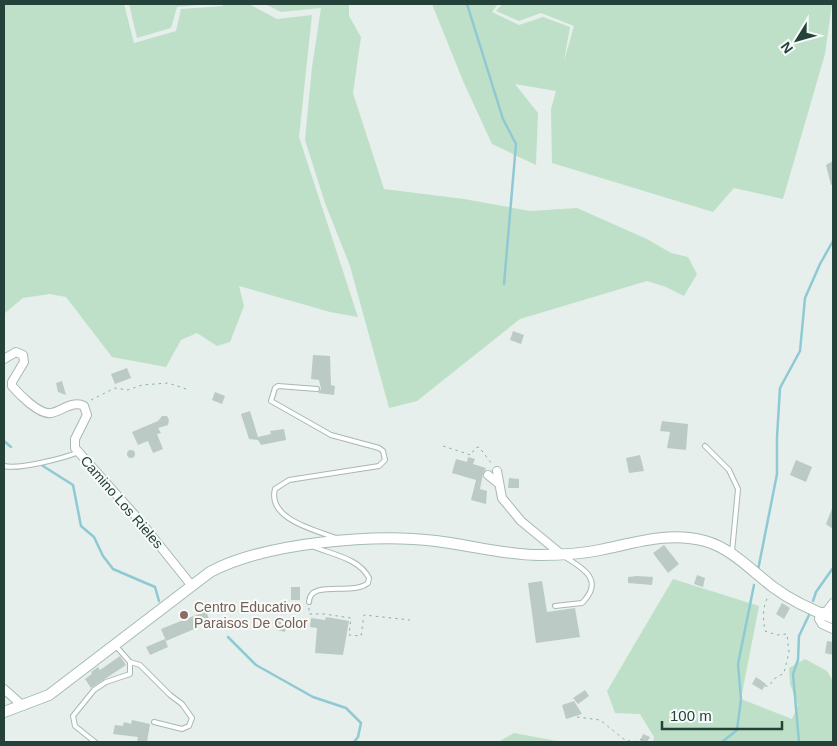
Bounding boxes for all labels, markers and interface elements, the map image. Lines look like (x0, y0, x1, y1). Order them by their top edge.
north arrow (772, 15, 822, 65)
text: N (777, 39, 796, 57)
street label: Camino Los Rieles (77, 452, 167, 552)
place label: Centro Educativo Paraisos De Color (194, 599, 308, 631)
marker: Centro Educativo Paraisos De Color (178, 609, 190, 621)
scale bar (662, 698, 782, 730)
text: 100 m (670, 707, 712, 724)

